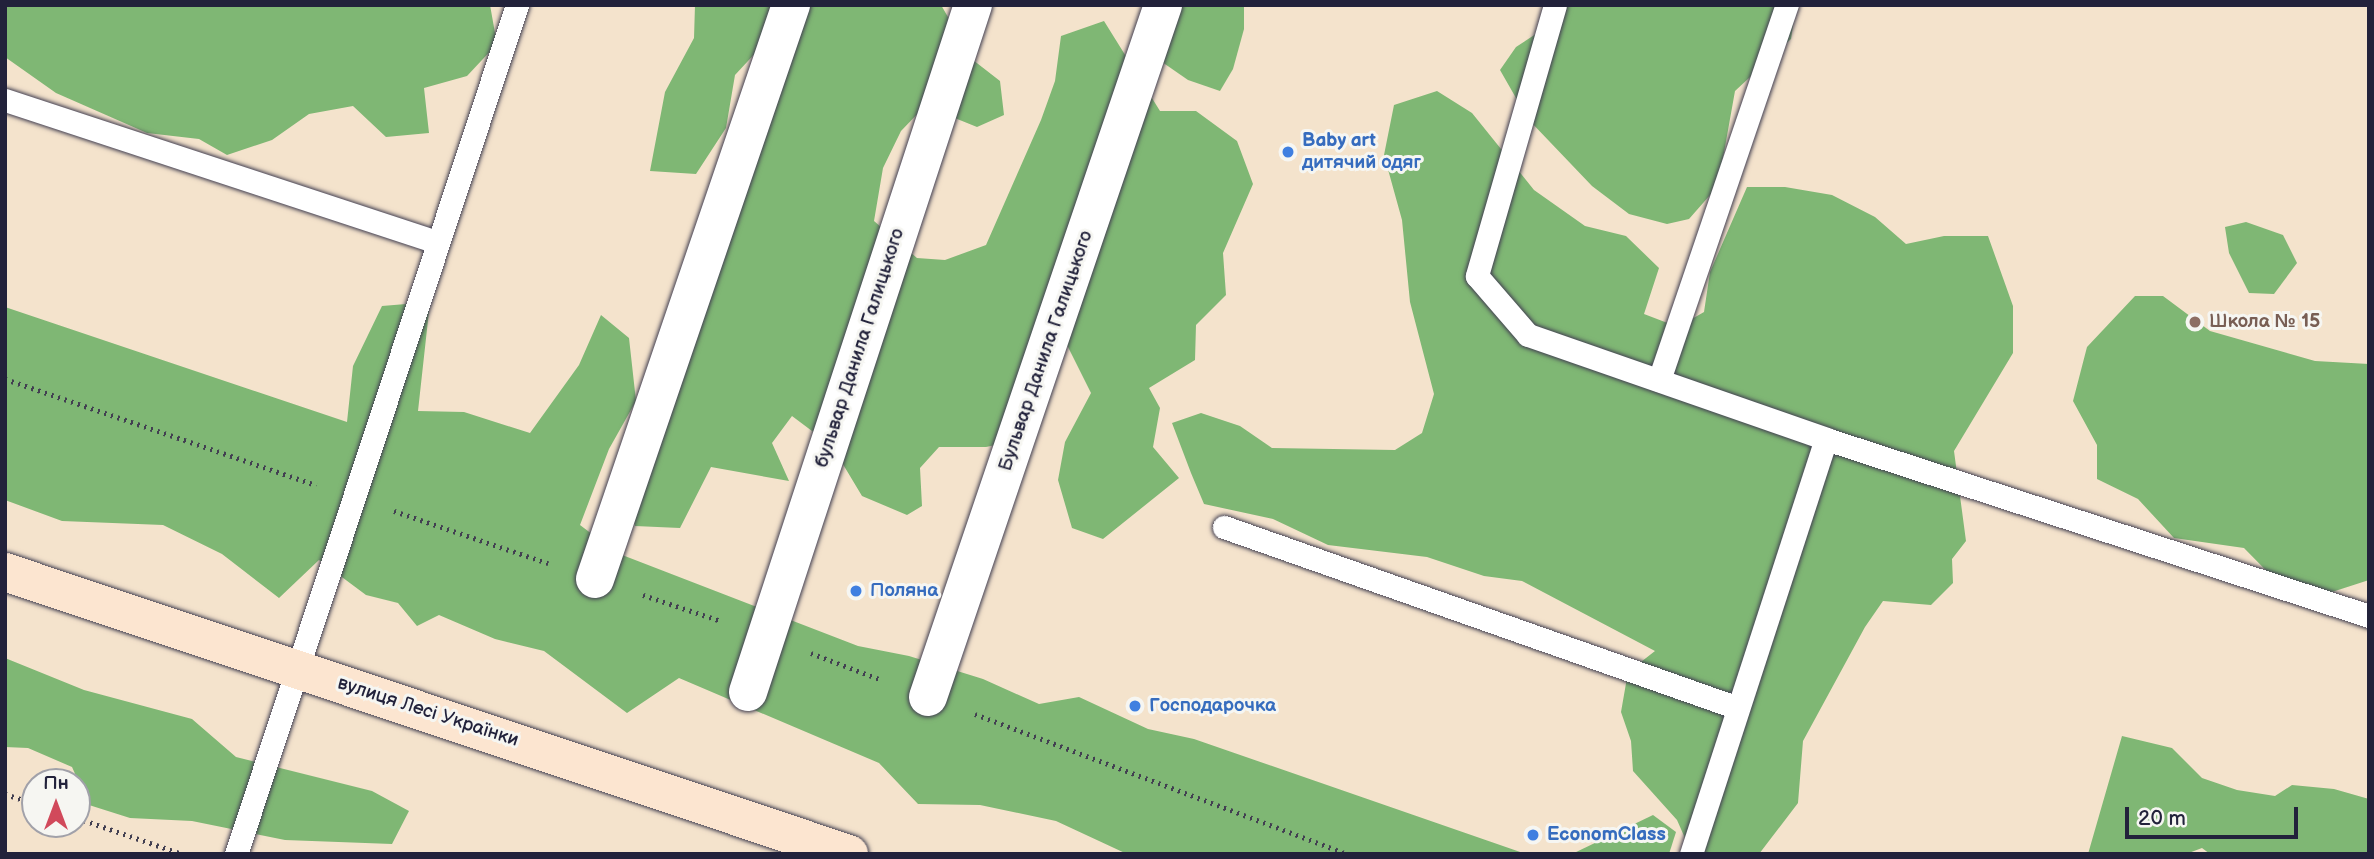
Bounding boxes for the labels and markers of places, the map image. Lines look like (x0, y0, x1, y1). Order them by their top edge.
place label: Baby art дитячий одяг (1302, 130, 1421, 174)
marker: Baby art дитячий одяг (1280, 144, 1296, 160)
place label: Школа № 15 (2209, 311, 2320, 333)
marker: Школа № 15 (2187, 314, 2203, 330)
place label: Поляна (870, 580, 938, 602)
marker: Поляна (848, 583, 864, 599)
place label: Господарочка (1149, 695, 1276, 717)
marker: Господарочка (1127, 698, 1143, 714)
place label: EconomClass (1547, 824, 1666, 846)
marker: EconomClass (1525, 827, 1541, 843)

